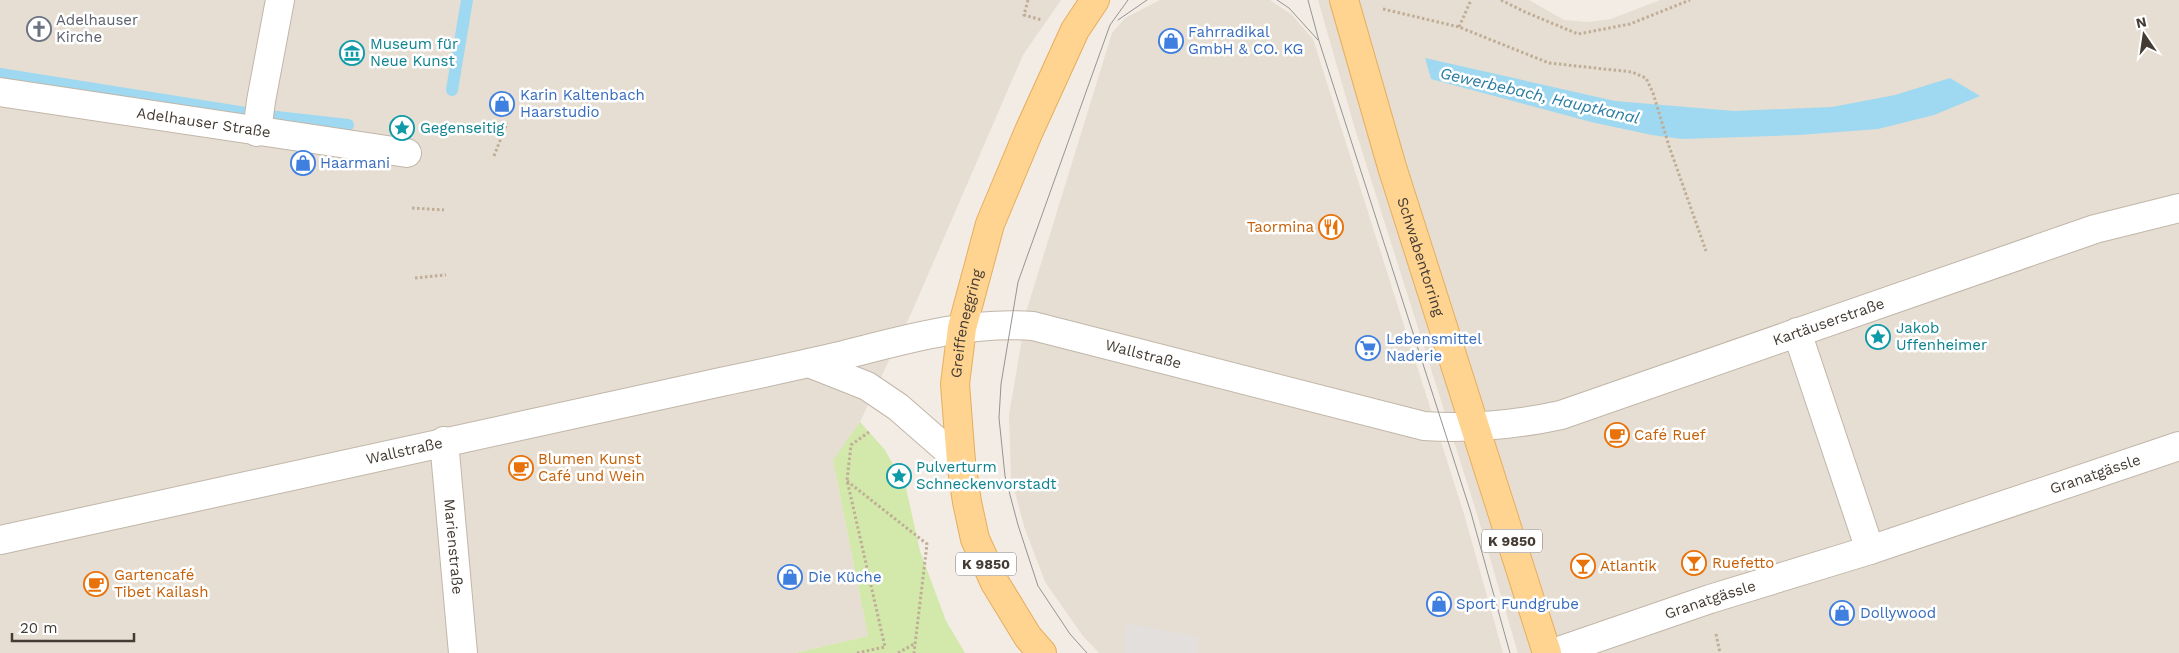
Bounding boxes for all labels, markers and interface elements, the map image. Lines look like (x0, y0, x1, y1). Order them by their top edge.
north arrow (2119, 10, 2169, 60)
place label: Adelhauser Kirche (56, 11, 138, 46)
text: N (2134, 13, 2148, 31)
church icon: Adelhauser Kirche (26, 16, 52, 42)
place label: Fahrradikal GmbH & CO. KG (1188, 23, 1303, 58)
shop icon: Fahrradikal GmbH & CO. KG (1158, 28, 1184, 54)
place label: Museum für Neue Kunst (370, 35, 458, 70)
museum icon: Museum für Neue Kunst (339, 40, 365, 66)
water label: Gewerbebach, Hauptkanal (1438, 63, 1641, 128)
place label: Karin Kaltenbach Haarstudio (520, 86, 645, 121)
shop icon: Karin Kaltenbach Haarstudio (489, 91, 515, 117)
street label: Adelhauser Straße (136, 104, 272, 141)
place icon: Gegenseitig (389, 115, 415, 141)
place label: Gegenseitig (420, 119, 504, 137)
shop icon: Haarmani (290, 150, 316, 176)
place label: Haarmani (320, 154, 390, 172)
street label: Schwabentorring (1393, 195, 1448, 319)
restaurant icon: Taormina (1318, 214, 1344, 240)
place label: Taormina (1247, 218, 1315, 236)
street label: Greiffeneggring (947, 267, 986, 379)
street label: Kartäuserstraße (1770, 294, 1887, 349)
place label: Jakob Uffenheimer (1896, 319, 1987, 354)
place icon: Jakob Uffenheimer (1865, 324, 1891, 350)
place label: Lebensmittel Naderie (1386, 330, 1482, 365)
supermarket icon: Lebensmittel Naderie (1355, 335, 1381, 361)
street label: Wallstraße (1103, 336, 1183, 373)
cafe icon: Café Ruef (1604, 422, 1630, 448)
place label: Café Ruef (1634, 426, 1706, 444)
street label: Wallstraße (364, 434, 444, 468)
place label: Blumen Kunst Café und Wein (538, 450, 645, 485)
street label: Granatgässle (2048, 451, 2143, 498)
cafe icon: Blumen Kunst Café und Wein (508, 455, 534, 481)
place label: Pulverturm Schneckenvorstadt (916, 458, 1057, 493)
place icon: Pulverturm Schneckenvorstadt (886, 463, 912, 489)
street label: Marienstraße (440, 498, 467, 595)
road number: K 9850 (1482, 530, 1542, 552)
bar icon: Ruefetto (1681, 550, 1707, 576)
road number: K 9850 (956, 552, 1016, 576)
bar icon: Atlantik (1570, 553, 1596, 579)
place label: Ruefetto (1712, 554, 1774, 572)
place label: Atlantik (1600, 557, 1657, 575)
shop icon: Die Küche (777, 564, 803, 590)
place label: Gartencafé Tibet Kailash (114, 566, 208, 601)
place label: Die Küche (808, 568, 882, 586)
cafe icon: Gartencafé Tibet Kailash (83, 571, 109, 597)
street label: Granatgässle (1662, 577, 1758, 623)
shop icon: Sport Fundgrube (1426, 591, 1452, 617)
place label: Sport Fundgrube (1456, 595, 1579, 613)
shop icon: Dollywood (1829, 600, 1855, 626)
place label: Dollywood (1860, 604, 1936, 622)
scale bar (12, 610, 135, 642)
text: 20 m (20, 619, 58, 637)

